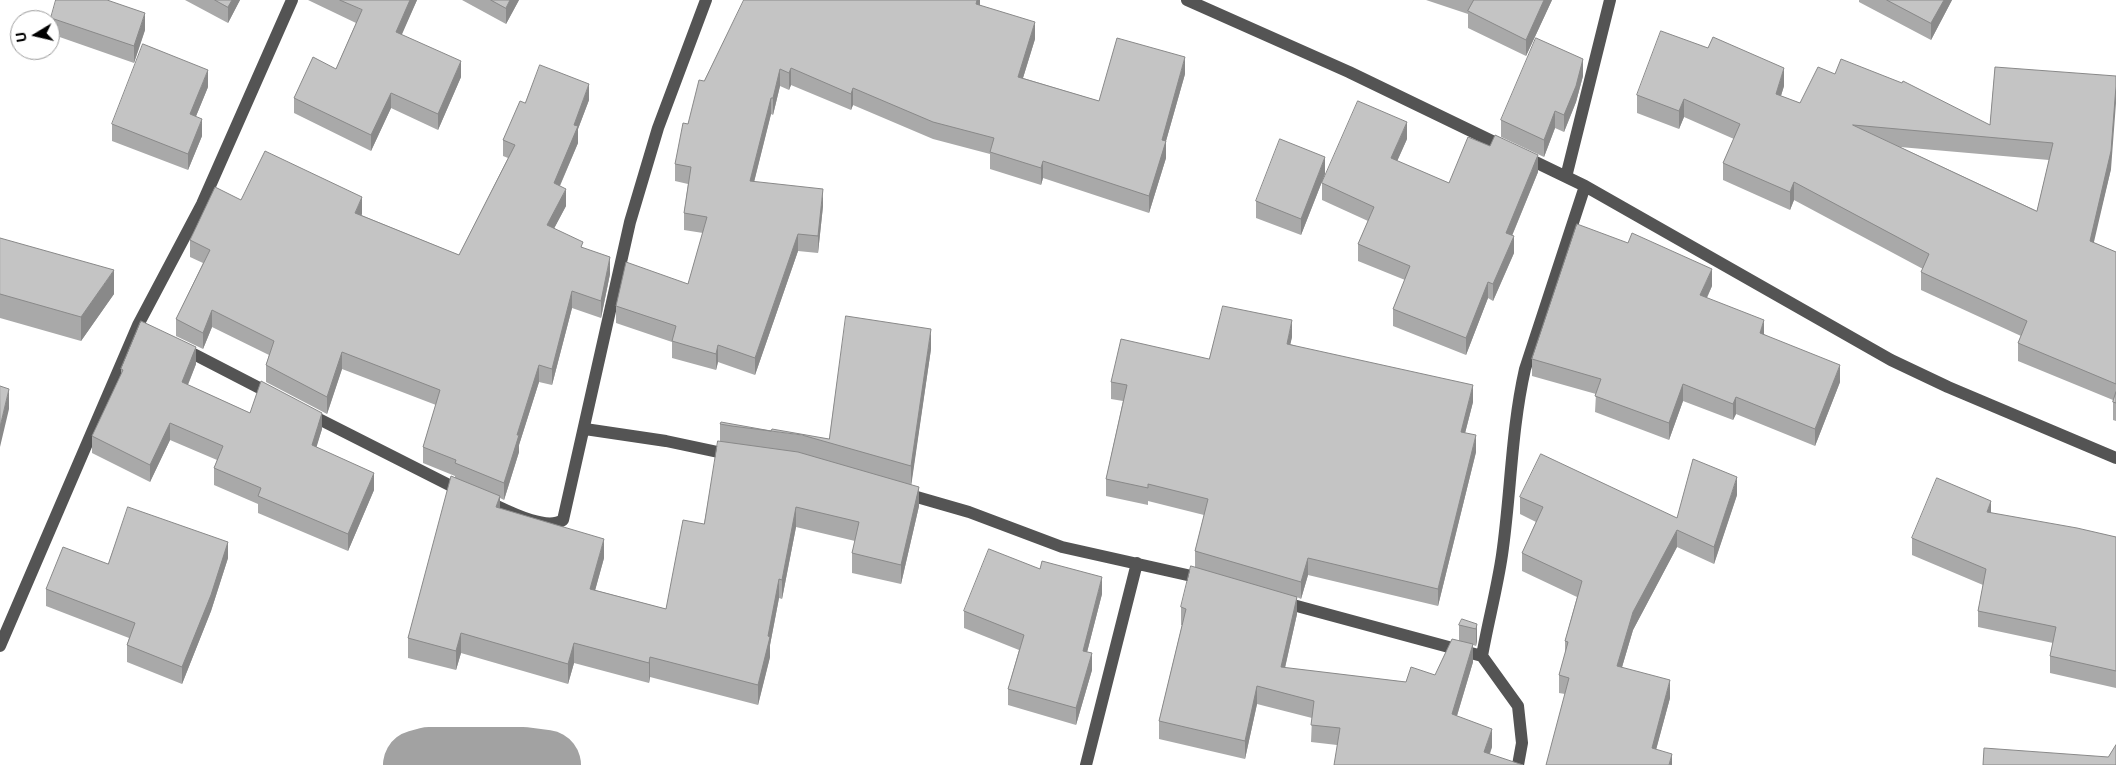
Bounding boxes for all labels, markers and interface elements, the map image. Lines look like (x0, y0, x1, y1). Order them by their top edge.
north arrow (10, 10, 60, 60)
text: U (10, 31, 31, 44)

